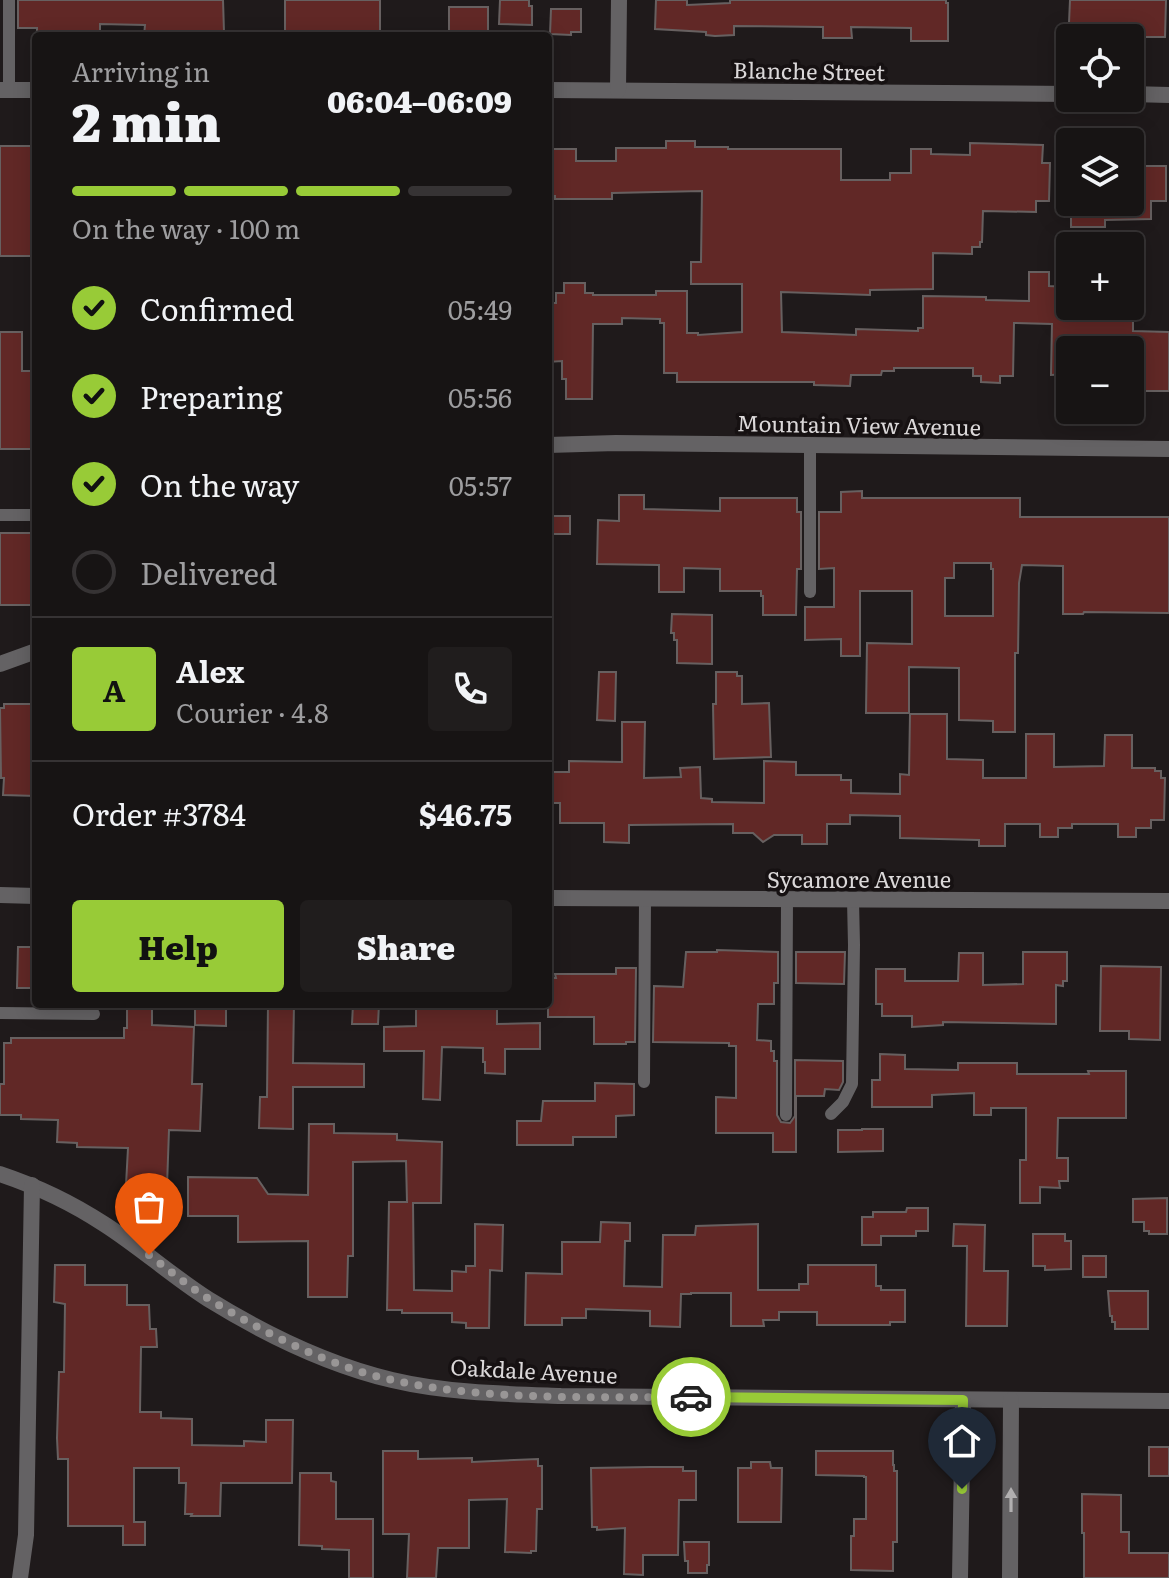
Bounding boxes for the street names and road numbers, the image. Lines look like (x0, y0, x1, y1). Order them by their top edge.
street label: Blanche Street (733, 52, 885, 88)
street label: Mountain View Avenue (737, 405, 981, 443)
street label: Sycamore Avenue (767, 862, 951, 895)
street label: Oakdale Avenue (450, 1349, 618, 1391)

